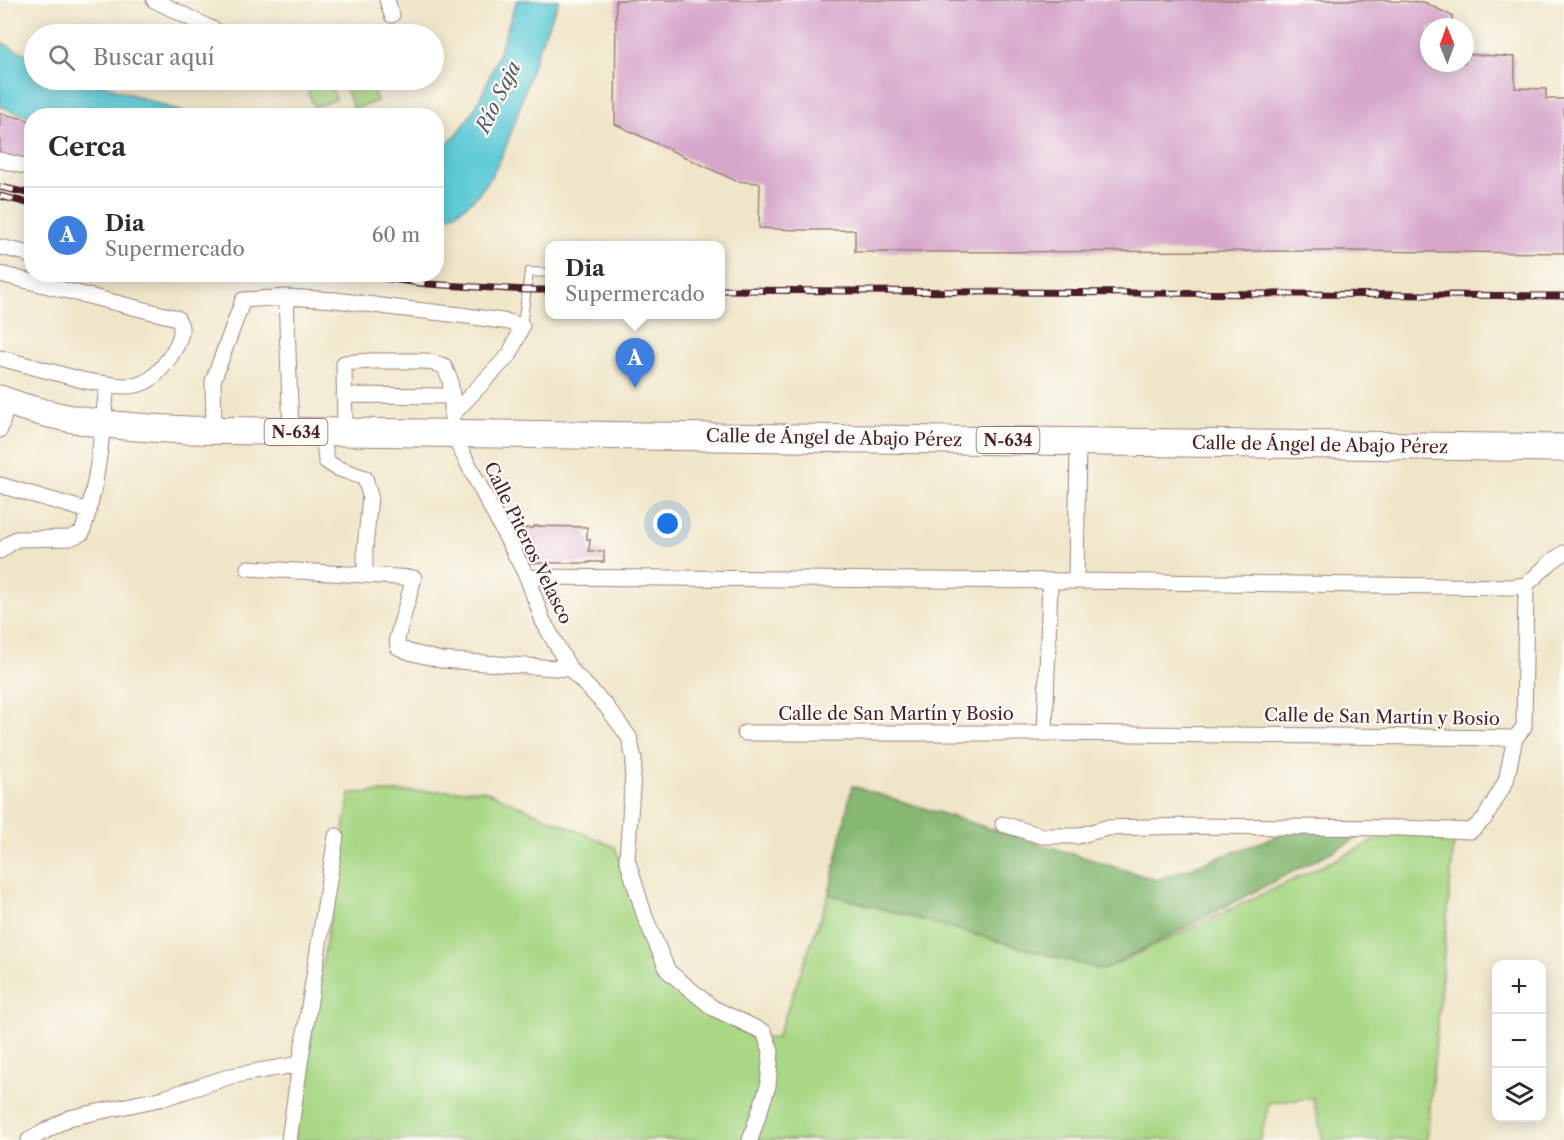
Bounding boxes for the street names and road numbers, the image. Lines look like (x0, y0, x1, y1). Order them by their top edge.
road number: N-634 (264, 419, 328, 445)
street label: Calle de Ángel de Abajo Pérez (706, 424, 962, 451)
road number: N-634 (976, 427, 1040, 453)
street label: Calle de Ángel de Abajo Pérez (1192, 431, 1448, 458)
street label: Calle Piteros Velasco (479, 458, 577, 628)
street label: Calle de San Martín y Bosio (778, 703, 1014, 725)
street label: Calle de San Martín y Bosio (1264, 704, 1500, 730)

